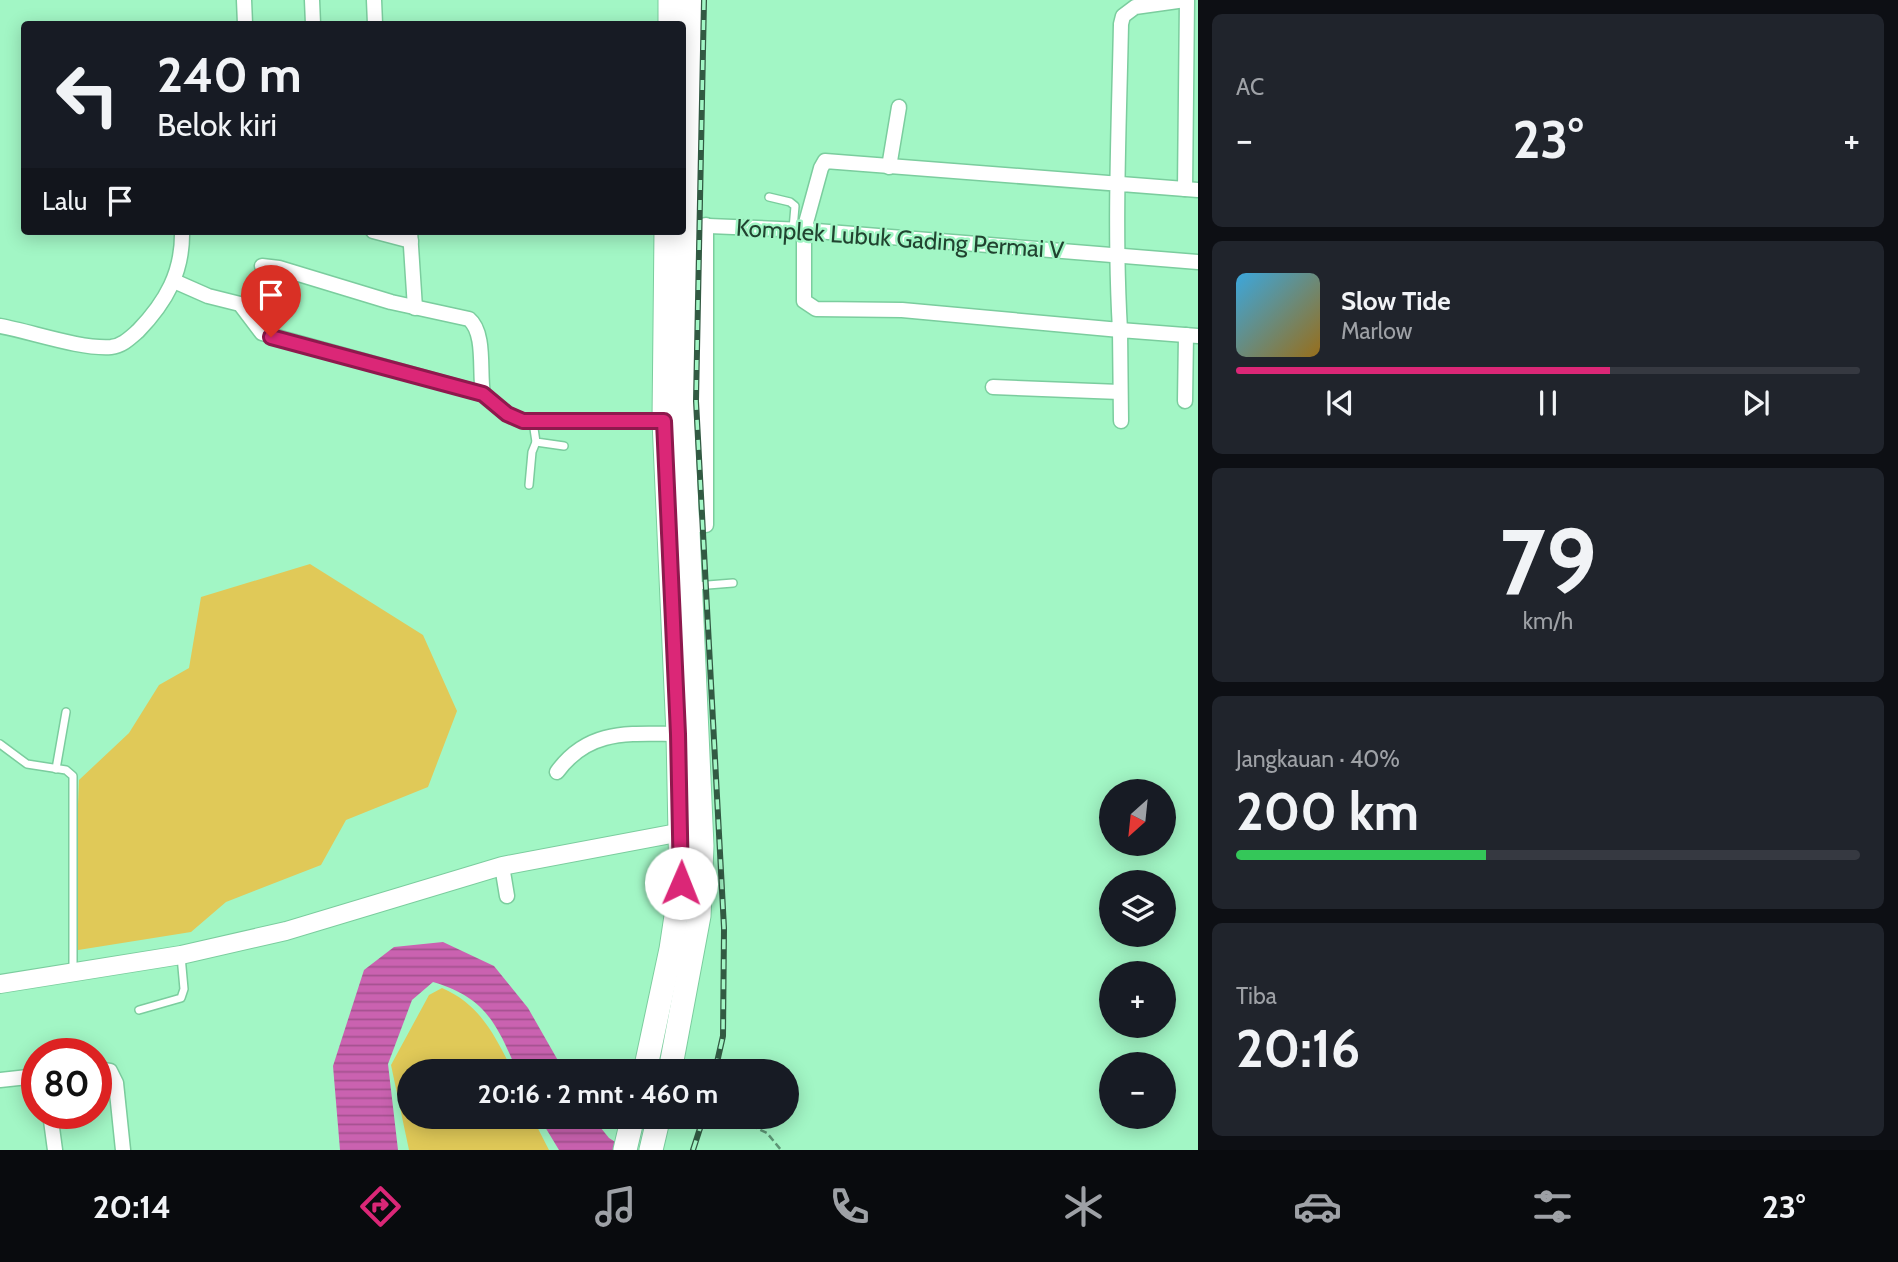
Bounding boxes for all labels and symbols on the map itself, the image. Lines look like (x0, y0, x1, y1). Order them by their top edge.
street label: Komplek Lubuk Gading Permai V (735, 213, 1065, 264)
pin (241, 265, 301, 337)
north arrow (1099, 779, 1176, 856)
position arrow (644, 846, 718, 920)
speed limit sign: 80 (21, 1038, 112, 1129)

